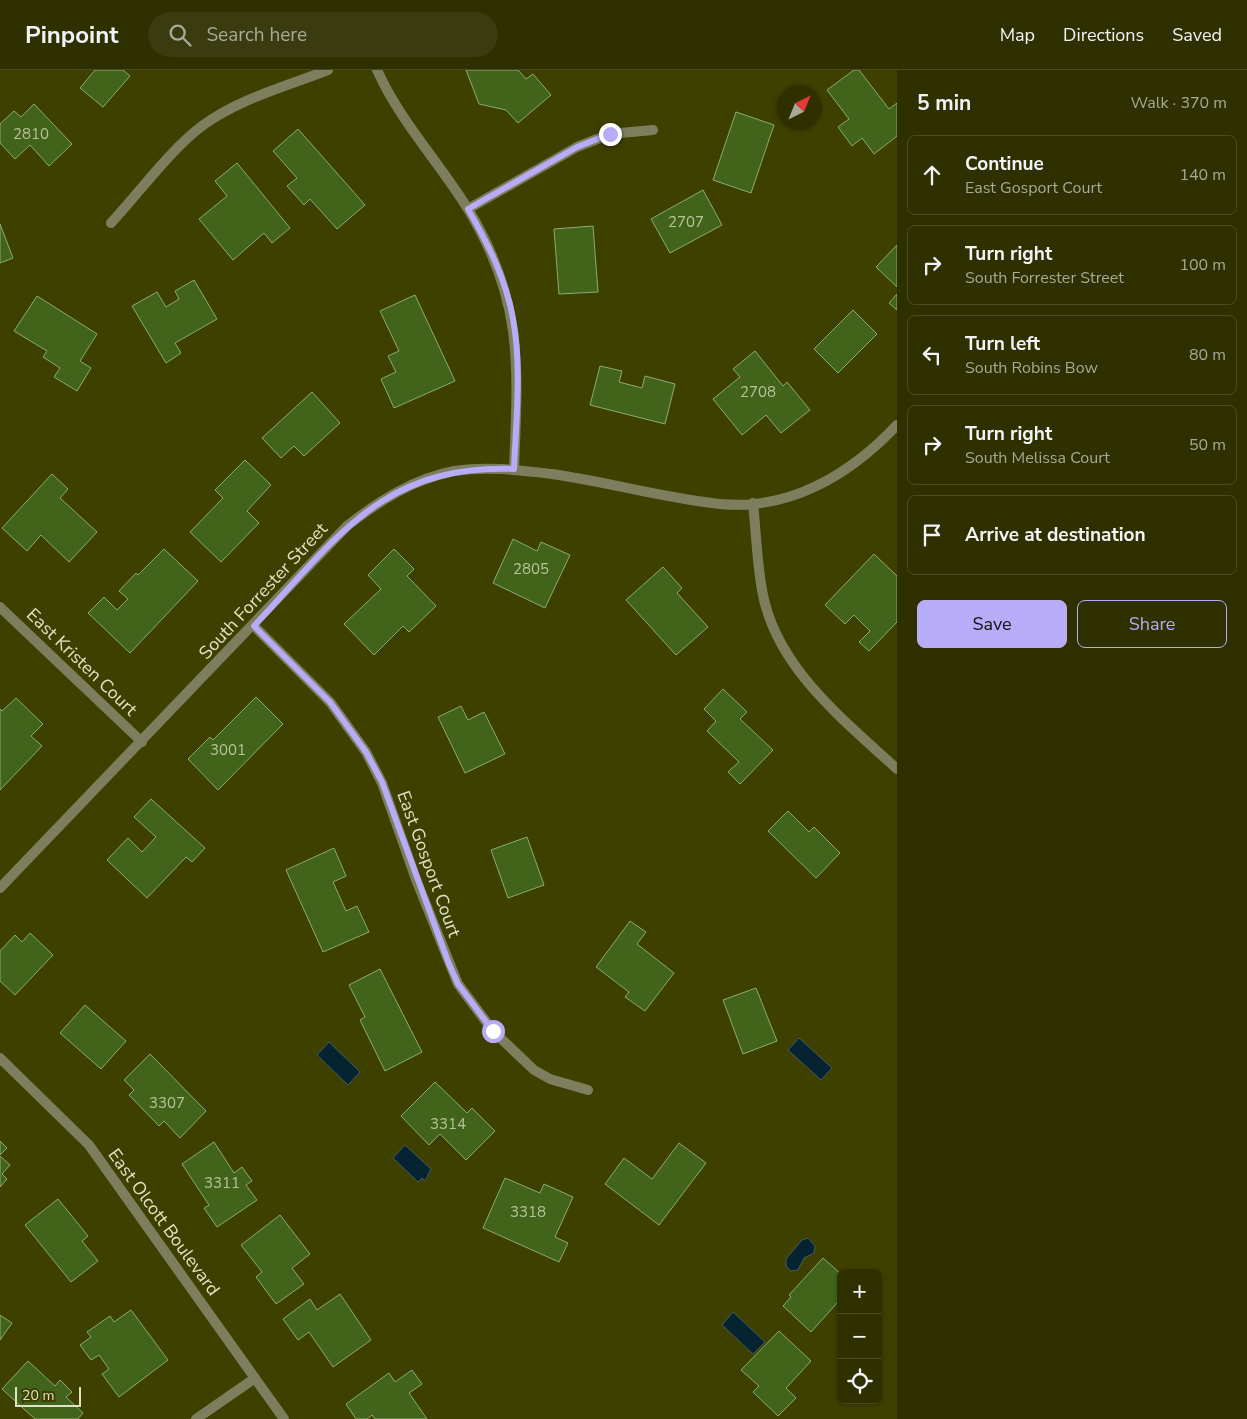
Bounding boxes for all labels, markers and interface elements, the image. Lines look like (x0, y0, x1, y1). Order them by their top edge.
search box (148, 12, 498, 57)
text: Pinpoint (25, 19, 118, 51)
icon: search (166, 21, 194, 49)
text: Search here (206, 22, 307, 48)
text: Map (1000, 23, 1035, 47)
text: Directions (1063, 23, 1144, 47)
text: Saved (1172, 23, 1222, 47)
north arrow (777, 85, 822, 130)
text: 5 min (917, 89, 971, 117)
text: Walk · 370 m (1131, 92, 1227, 114)
route end (599, 123, 622, 146)
house number: 2810 (13, 124, 49, 144)
text: Continue (965, 151, 1044, 177)
icon: ahead (918, 161, 946, 189)
text: 140 m (1179, 164, 1226, 186)
text: East Gosport Court (965, 177, 1102, 199)
house number: 2707 (668, 212, 704, 232)
text: Turn right (965, 241, 1052, 267)
icon: right (918, 251, 946, 279)
text: 100 m (1179, 254, 1226, 276)
text: South Forrester Street (965, 267, 1124, 289)
text: Turn left (965, 331, 1040, 357)
icon: left (918, 341, 946, 369)
text: 80 m (1189, 344, 1226, 366)
text: South Robins Bow (965, 357, 1098, 379)
house number: 2708 (740, 382, 776, 402)
text: Turn right (965, 421, 1052, 447)
icon: right (918, 431, 946, 459)
text: 50 m (1189, 434, 1226, 456)
text: South Melissa Court (965, 447, 1110, 469)
street label: South Forrester Street (193, 517, 333, 665)
icon: arrive (918, 521, 946, 549)
text: Arrive at destination (965, 522, 1146, 548)
house number: 2805 (513, 559, 549, 579)
button: Save (917, 600, 1067, 648)
button: Share (1077, 600, 1227, 648)
street label: East Kristen Court (21, 603, 143, 722)
house number: 3001 (210, 740, 246, 760)
street label: East Gosport Court (391, 787, 467, 941)
route start (482, 1020, 505, 1043)
house number: 3307 (149, 1093, 185, 1113)
house number: 3314 (430, 1114, 466, 1134)
street label: East Olcott Boulevard (103, 1144, 225, 1300)
house number: 3311 (204, 1173, 240, 1193)
house number: 3318 (510, 1202, 546, 1222)
map controls (837, 1269, 882, 1404)
button: + (837, 1269, 882, 1314)
button: − (837, 1314, 882, 1359)
button: locate (837, 1359, 882, 1404)
scale bar (15, 1384, 81, 1407)
text: 20 m (22, 1386, 54, 1405)

